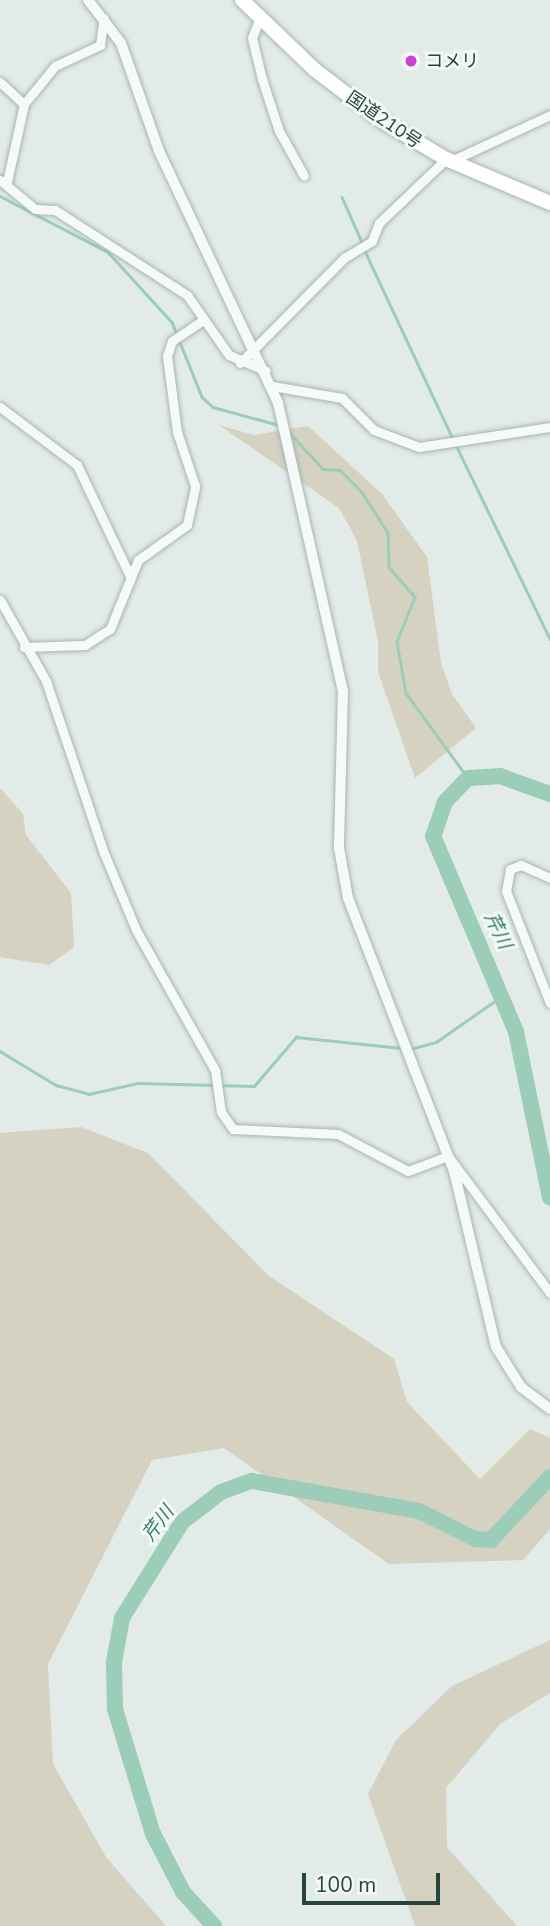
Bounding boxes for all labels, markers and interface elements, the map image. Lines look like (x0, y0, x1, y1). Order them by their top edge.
place label: コメリ (425, 50, 479, 72)
marker: コメリ (403, 53, 419, 69)
street label: 国道210号 (342, 87, 426, 153)
water label: 芹川 (478, 909, 516, 953)
water label: 芹川 (138, 1502, 180, 1546)
scale bar (305, 1860, 443, 1904)
text: 100 m (315, 1871, 376, 1899)

